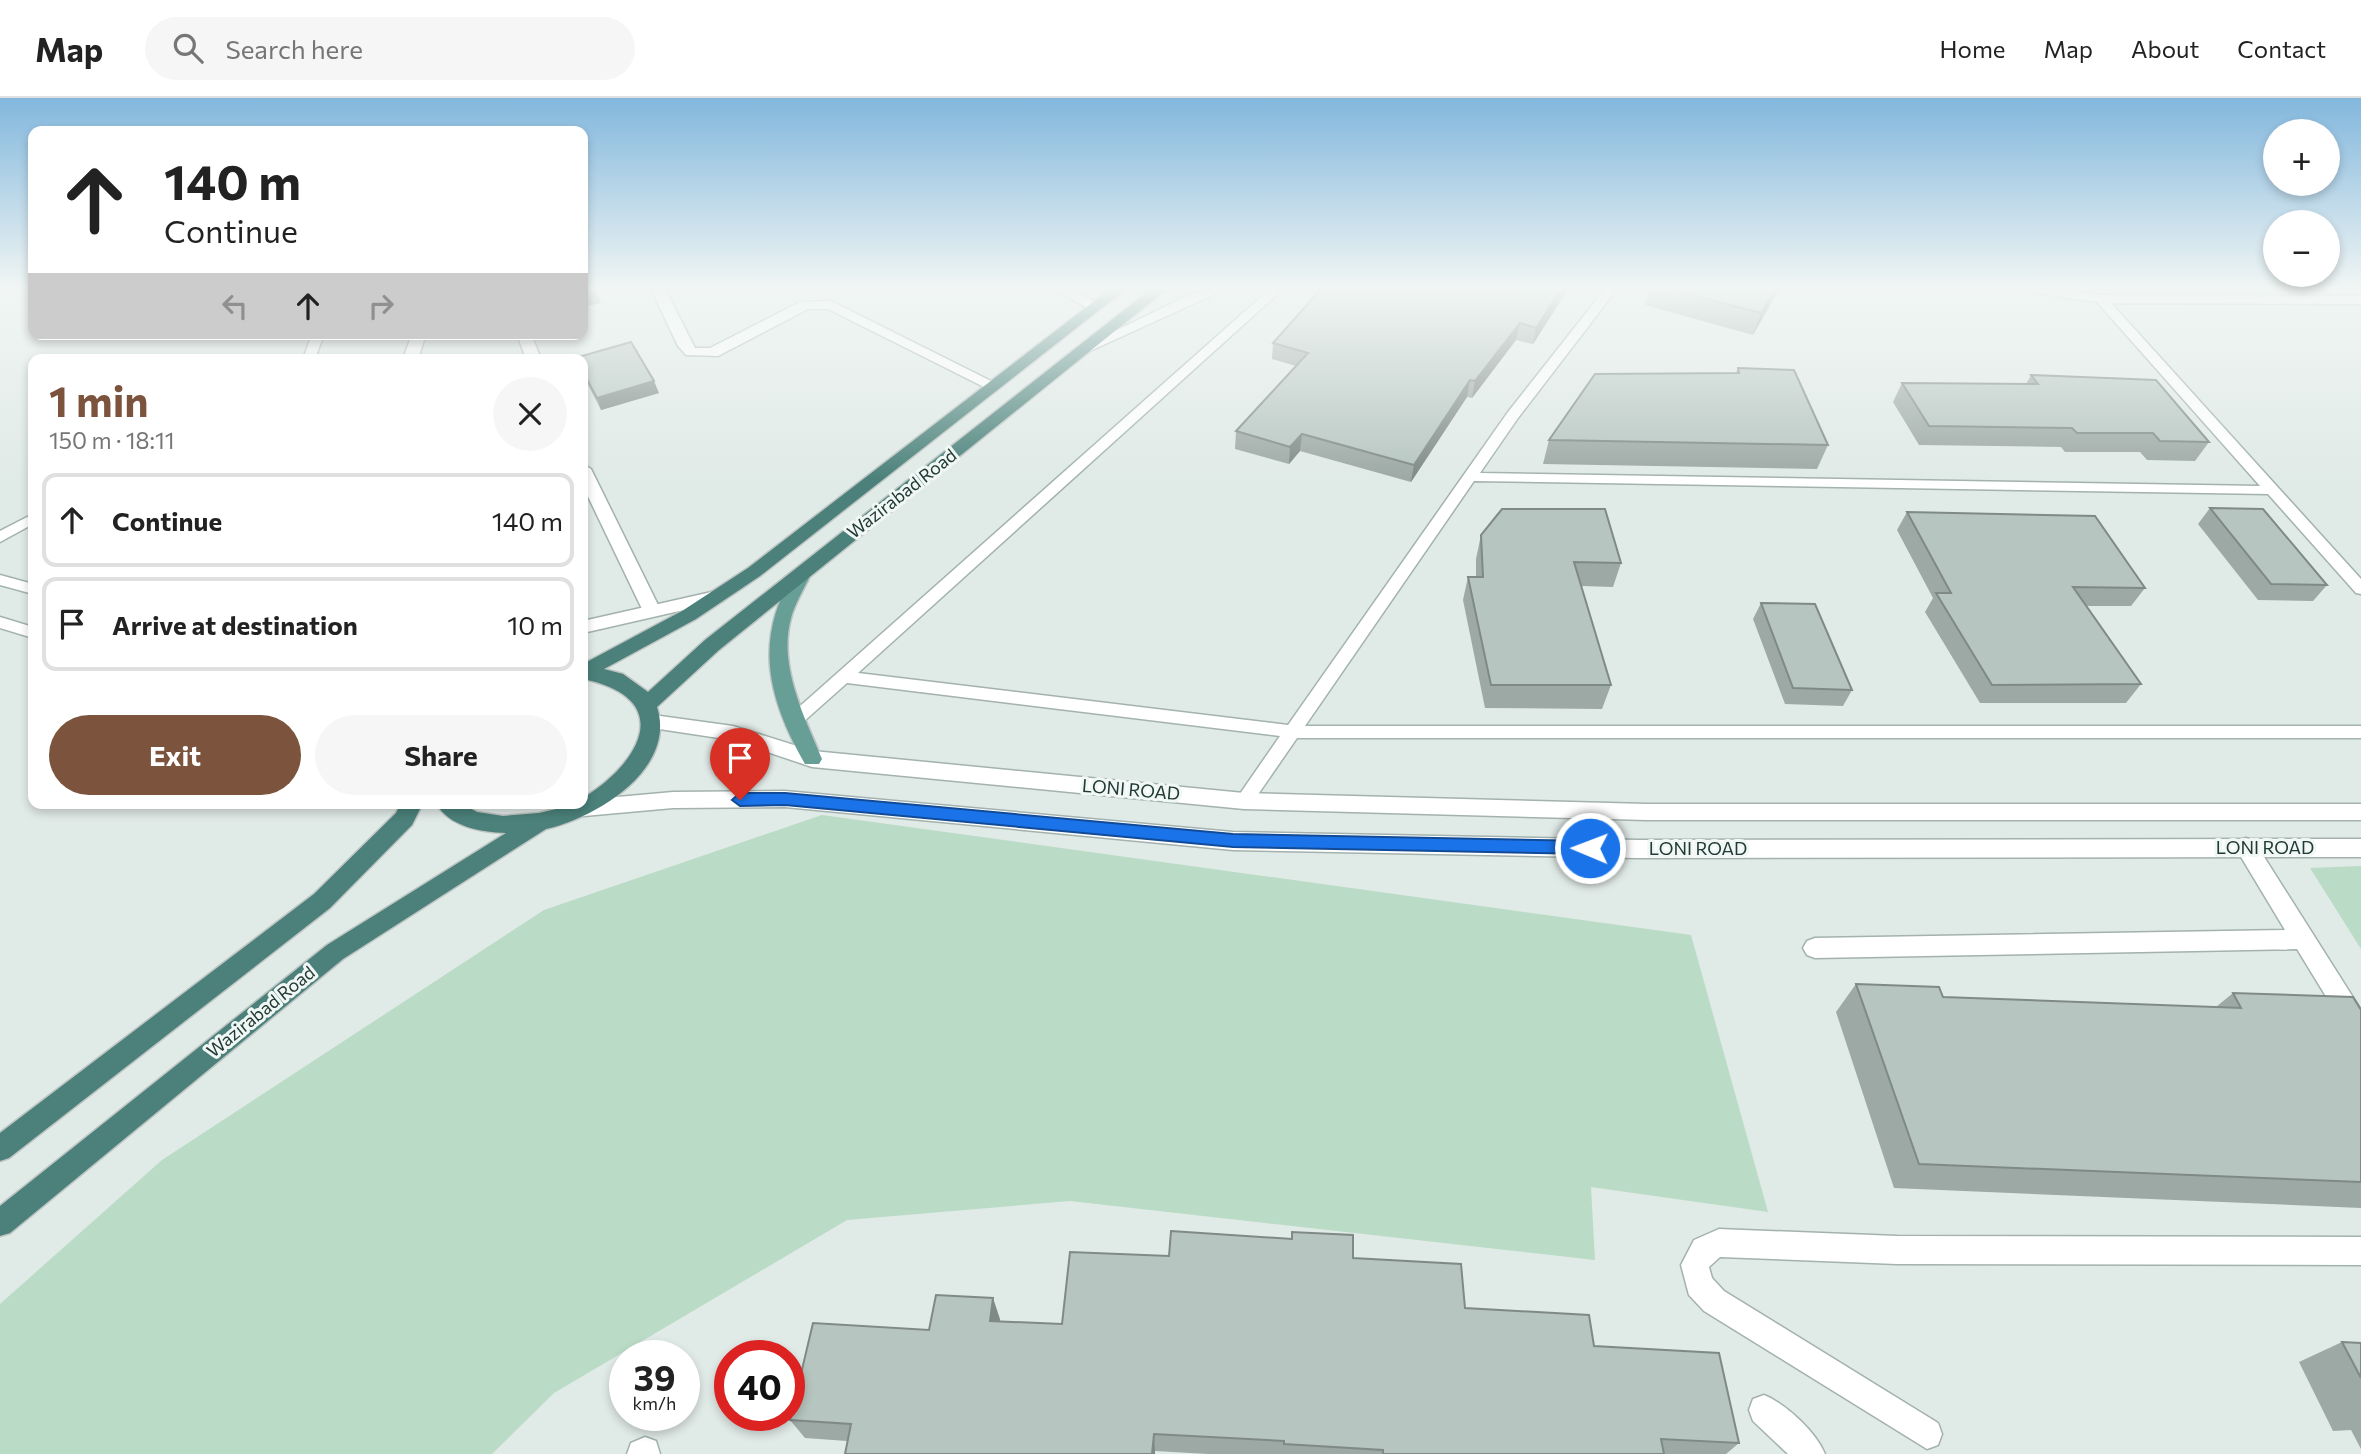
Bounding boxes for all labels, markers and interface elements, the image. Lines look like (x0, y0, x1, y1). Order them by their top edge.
search box (145, 17, 635, 80)
text: Map (35, 28, 103, 69)
icon: search (169, 29, 207, 67)
text: Search here (225, 33, 363, 64)
text: Home (1940, 34, 2006, 63)
text: Map (2044, 34, 2093, 63)
text: About (2131, 34, 2199, 63)
text: Contact (2237, 34, 2326, 63)
map controls (2263, 119, 2340, 287)
button: + (2263, 119, 2340, 196)
text: 140 m (164, 150, 301, 210)
icon: ahead (49, 154, 140, 245)
text: Continue (164, 210, 298, 250)
button: − (2263, 210, 2340, 287)
icon: left (216, 287, 254, 325)
icon: ahead (289, 287, 327, 325)
icon: right (362, 287, 400, 325)
text: 1 min (49, 374, 149, 426)
button: close (493, 377, 567, 451)
text: 150 m · 18:11 (49, 426, 175, 454)
street label: Wazirabad Road (842, 444, 960, 543)
icon: ahead (53, 501, 91, 539)
text: Continue (112, 505, 222, 536)
text: 140 m (492, 505, 563, 536)
icon: arrive (53, 605, 91, 643)
text: Arrive at destination (112, 609, 358, 640)
text: 10 m (507, 609, 563, 640)
button: Exit (49, 715, 301, 795)
button: Share (315, 715, 567, 795)
pin (710, 728, 770, 800)
icon: arrive (721, 739, 759, 777)
street label: LONI ROAD (1081, 774, 1181, 804)
position arrow (1553, 811, 1627, 885)
street label: LONI ROAD (2216, 836, 2314, 858)
street label: LONI ROAD (1649, 837, 1747, 859)
street label: Wazirabad Road (202, 961, 319, 1062)
speed limit sign: 40 (714, 1340, 805, 1431)
text: 39 (634, 1355, 675, 1398)
text: km/h (633, 1392, 676, 1414)

